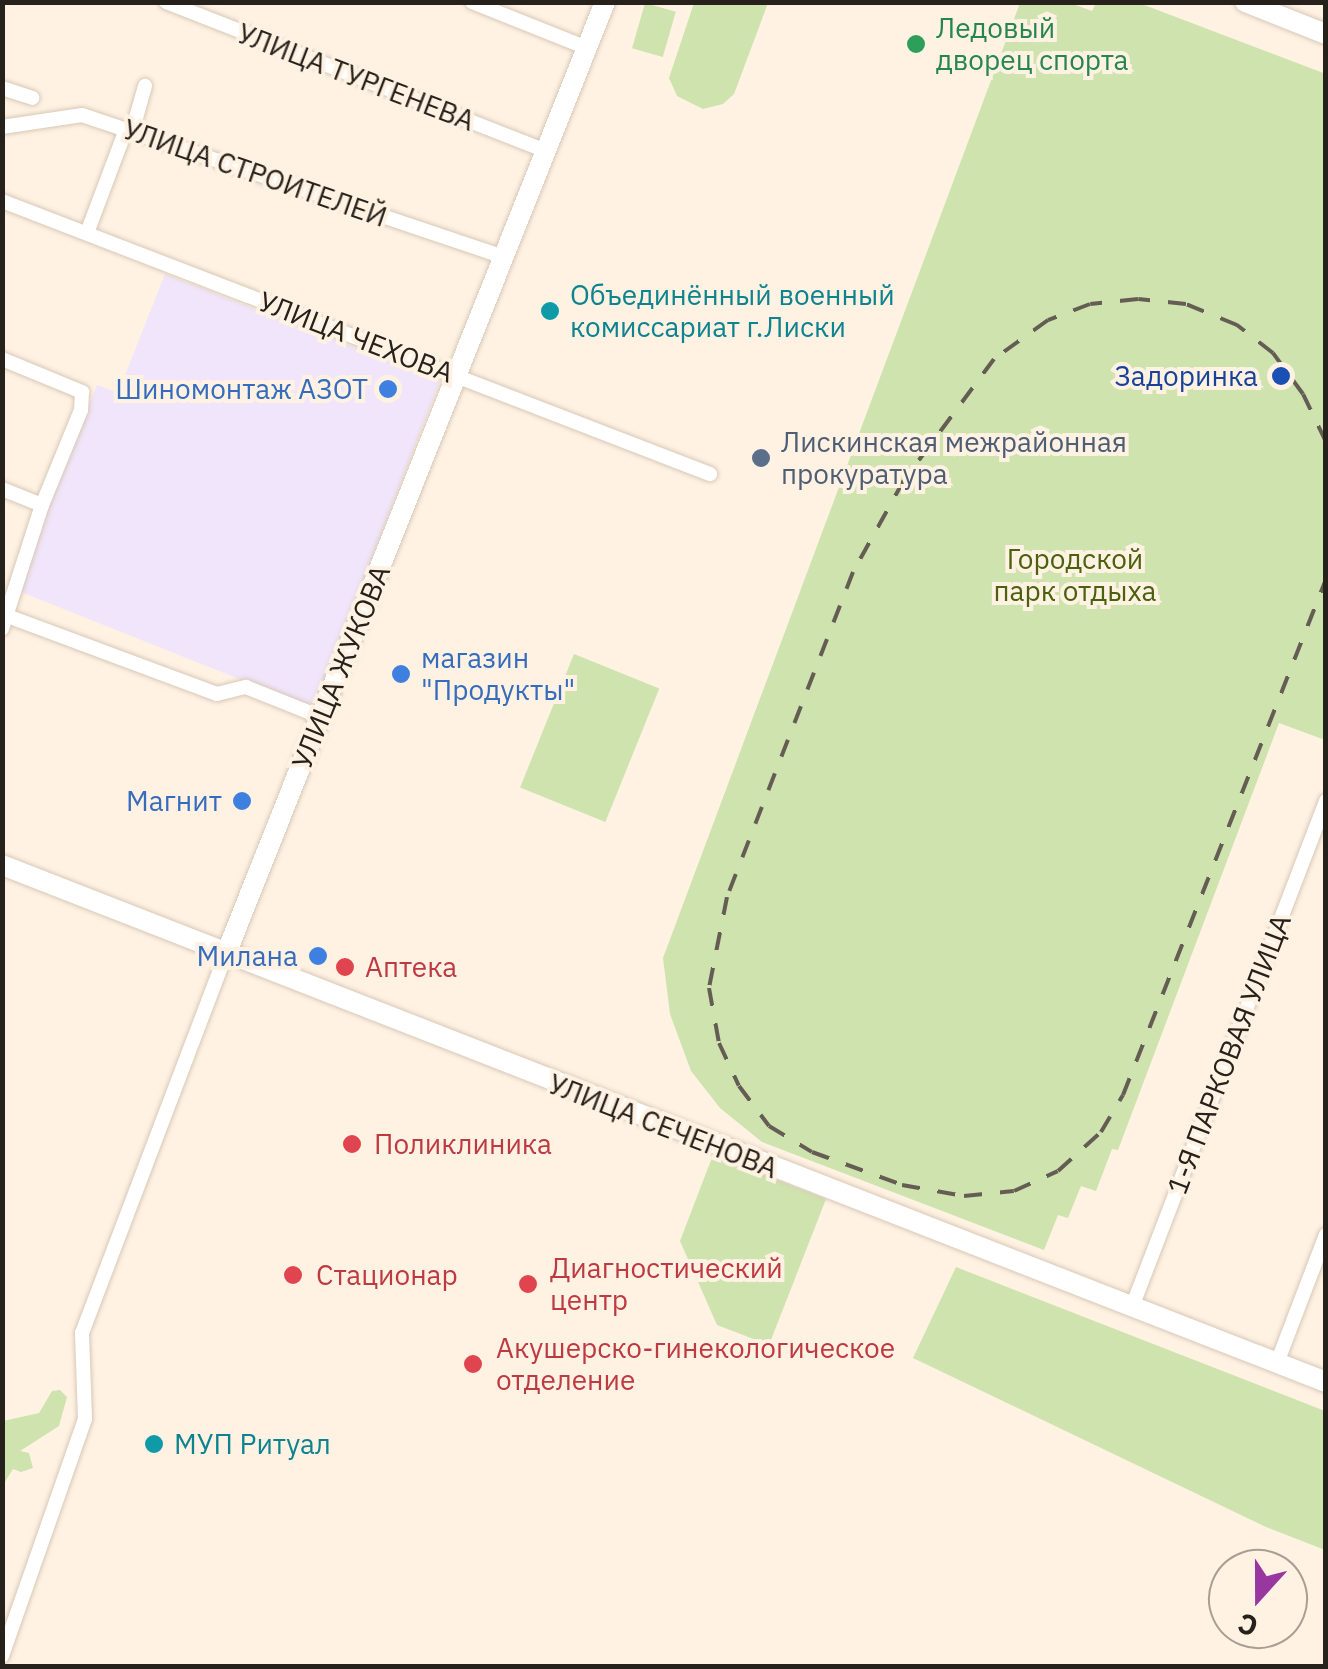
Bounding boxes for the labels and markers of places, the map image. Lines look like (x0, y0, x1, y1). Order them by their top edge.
place label: Ледовый дворец спорта (936, 11, 1129, 77)
marker: Ледовый дворец спорта (905, 33, 927, 55)
place label: Объединённый военный комиссариат г.Лиски (570, 278, 895, 344)
marker: Объединённый военный комиссариат г.Лиски (539, 300, 561, 322)
place label: Задоринка (1114, 359, 1258, 393)
marker: Задоринка (1268, 363, 1294, 389)
place label: Шиномонтаж АЗОТ (115, 372, 368, 406)
marker: Шиномонтаж АЗОТ (377, 378, 399, 400)
place label: Лискинская межрайонная прокуратура (781, 425, 1127, 491)
marker: Лискинская межрайонная прокуратура (750, 447, 772, 469)
place label: магазин "Продукты" (421, 641, 575, 707)
marker: магазин "Продукты" (390, 663, 412, 685)
place label: Магнит (126, 784, 222, 818)
marker: Магнит (231, 790, 253, 812)
place label: Милана (197, 939, 298, 973)
marker: Милана (307, 945, 329, 967)
place label: Аптека (365, 950, 457, 984)
marker: Аптека (334, 956, 356, 978)
place label: Поликлиника (374, 1127, 552, 1161)
marker: Поликлиника (339, 1131, 365, 1157)
place label: Диагностический центр (550, 1251, 783, 1317)
place label: Стационар (316, 1258, 458, 1292)
marker: Стационар (280, 1262, 306, 1288)
marker: Диагностический центр (515, 1271, 541, 1297)
place label: Акушерско-гинекологическое отделение (496, 1331, 895, 1397)
marker: Акушерско-гинекологическое отделение (460, 1351, 486, 1377)
place label: МУП Ритуал (174, 1427, 331, 1461)
marker: МУП Ритуал (143, 1433, 165, 1455)

